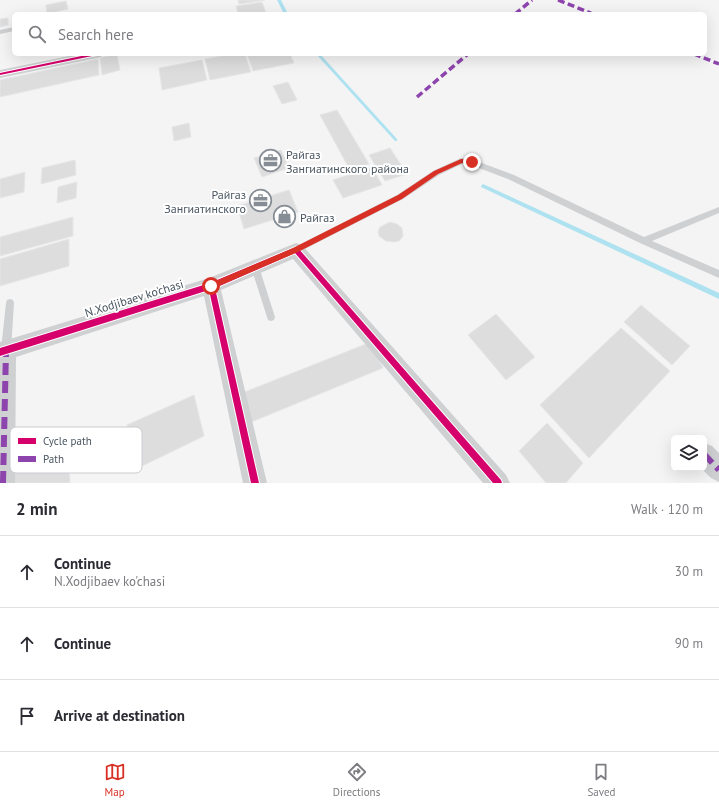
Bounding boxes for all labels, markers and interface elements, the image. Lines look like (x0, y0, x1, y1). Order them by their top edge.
search box (12, 12, 707, 56)
icon: search (26, 23, 48, 45)
text: Search here (58, 25, 134, 44)
place label: Райгаз Зангиатинского района (286, 147, 409, 176)
office icon: Райгаз Зангиатинского района (257, 148, 283, 174)
route end (463, 153, 481, 171)
place label: Райгаз Зангиатинского (164, 187, 246, 216)
office icon: Райгаз Зангиатинского (248, 188, 274, 214)
shop icon: Райгаз (271, 204, 297, 230)
place label: Райгаз (300, 210, 334, 225)
street label: N.Xodjibaev ko'chasi (83, 276, 185, 320)
route start (202, 277, 220, 295)
legend (10, 427, 142, 473)
text: Cycle path (43, 434, 92, 448)
map controls (671, 435, 707, 471)
button: layers (671, 435, 707, 471)
text: Path (43, 452, 64, 466)
text: 2 min (16, 498, 57, 520)
text: Walk · 120 m (631, 501, 703, 518)
text: Continue (54, 554, 111, 573)
icon: ahead (16, 561, 38, 583)
text: 30 m (675, 563, 703, 580)
text: N.Xodjibaev ko'chasi (54, 573, 165, 590)
icon: ahead (16, 633, 38, 655)
text: Continue (54, 634, 111, 653)
text: 90 m (675, 635, 703, 652)
icon: arrive (16, 705, 38, 727)
text: Arrive at destination (54, 706, 185, 725)
tab: Map (104, 761, 126, 799)
tab: Directions (333, 761, 380, 799)
tab: Saved (587, 761, 615, 799)

